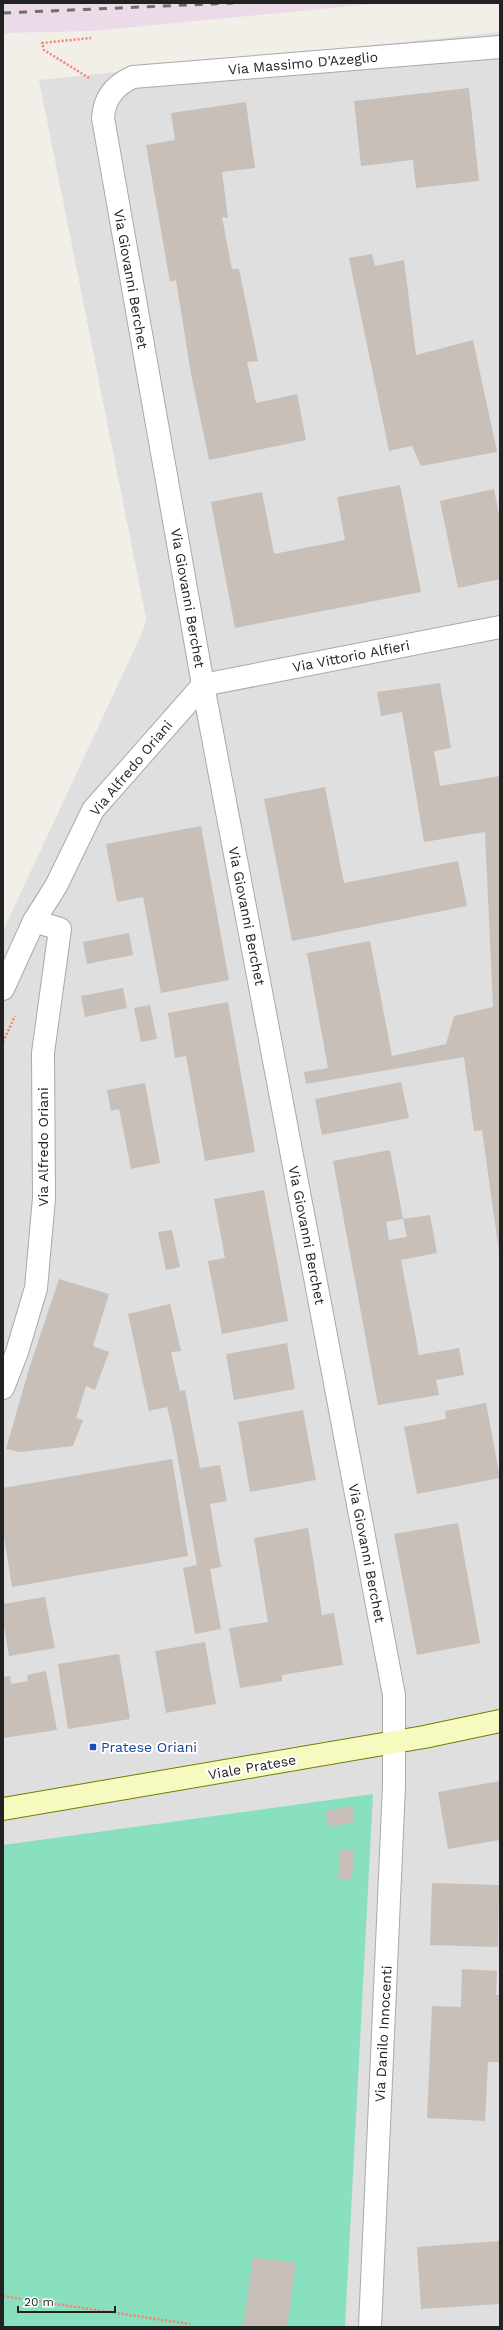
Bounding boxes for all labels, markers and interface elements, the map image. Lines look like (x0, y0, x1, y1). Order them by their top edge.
street label: Via Massimo D'Azeglio (227, 48, 379, 78)
street label: Via Giovanni Berchet (111, 208, 151, 350)
street label: Via Giovanni Berchet (168, 527, 208, 669)
street label: Via Vittorio Alfieri (291, 637, 411, 675)
street label: Via Alfredo Oriani (87, 717, 175, 819)
street label: Via Giovanni Berchet (226, 845, 268, 987)
street label: Via Alfredo Oriani (35, 1087, 51, 1207)
street label: Via Giovanni Berchet (286, 1164, 328, 1306)
street label: Via Giovanni Berchet (346, 1482, 388, 1624)
place label: Pratese Oriani (101, 1739, 197, 1755)
marker: Pratese Oriani (88, 1742, 98, 1752)
street label: Viale Pratese (207, 1751, 297, 1783)
street label: Via Danilo Innocenti (371, 1965, 395, 2103)
scale bar (18, 2288, 115, 2314)
text: 20 m (24, 2295, 54, 2309)

